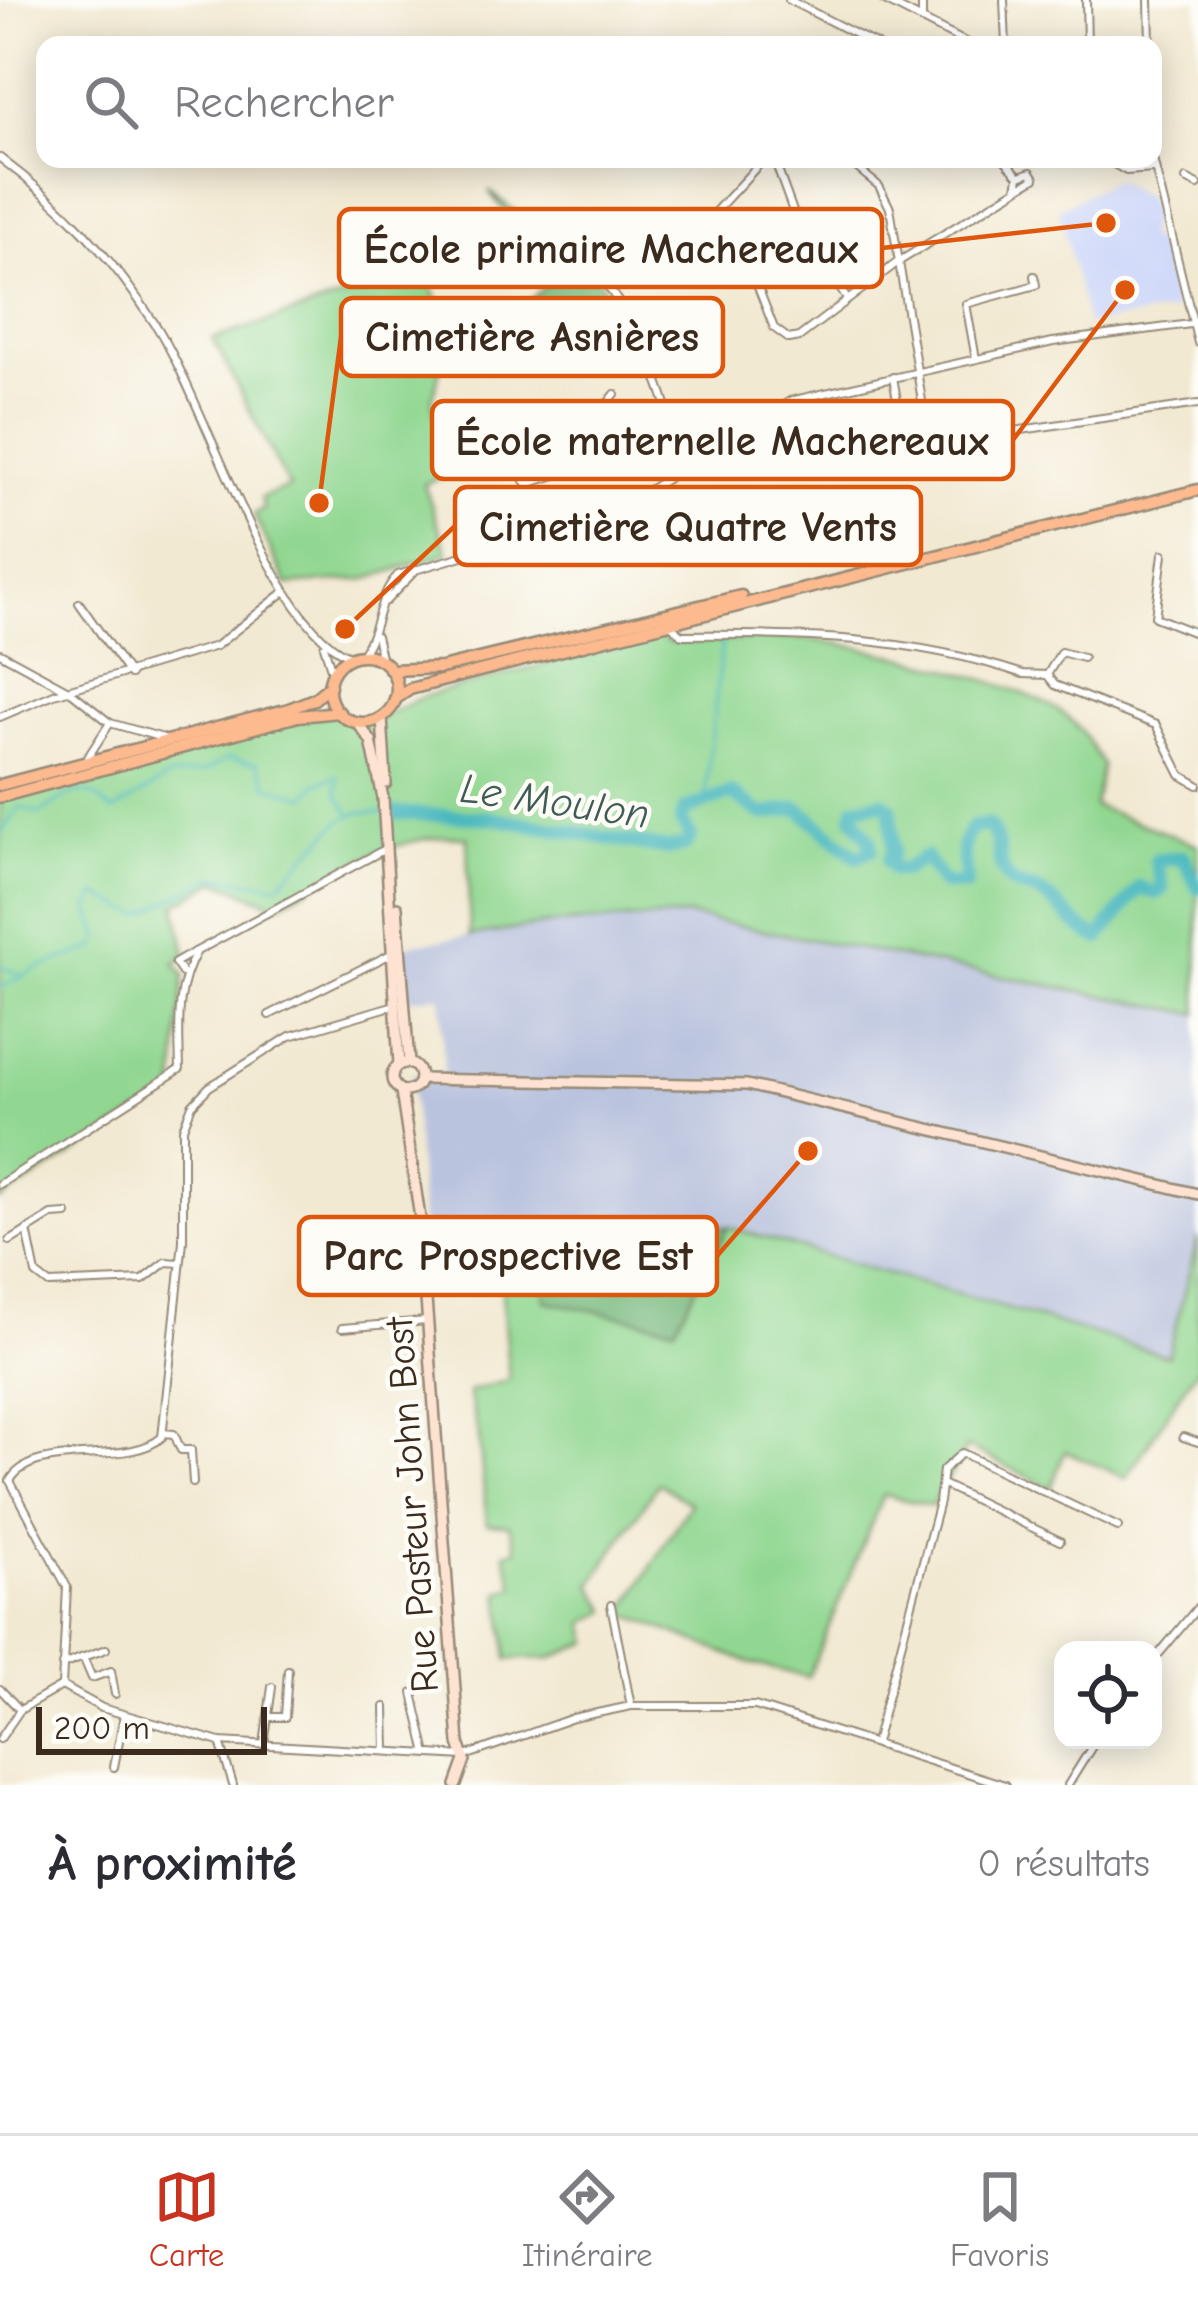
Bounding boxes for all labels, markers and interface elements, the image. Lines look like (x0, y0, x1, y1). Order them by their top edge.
search box (36, 36, 1162, 168)
icon: search (78, 69, 144, 135)
text: Rechercher (174, 76, 394, 128)
callout: École primaire Machereaux (339, 209, 882, 287)
text: École primaire Machereaux (364, 224, 859, 274)
callout: Cimetière Asnières (341, 298, 723, 376)
text: Cimetière Asnières (365, 313, 699, 362)
callout: École maternelle Machereaux (432, 401, 1013, 479)
text: École maternelle Machereaux (455, 416, 989, 466)
callout: Cimetière Quatre Vents (455, 487, 921, 565)
text: Cimetière Quatre Vents (479, 503, 897, 552)
water label: Le Moulon (457, 764, 652, 839)
callout: Parc Prospective Est (299, 1217, 717, 1295)
text: Parc Prospective Est (323, 1232, 694, 1281)
street label: Rue Pasteur John Bost (377, 1314, 448, 1694)
map controls (1054, 1641, 1162, 1749)
button: locate (1054, 1641, 1162, 1749)
scale bar (36, 1701, 267, 1754)
text: 200 m (54, 1709, 150, 1747)
text: À proximité (48, 1834, 297, 1893)
text: 0 résultats (977, 1841, 1150, 1886)
tab: Carte (149, 2164, 224, 2274)
tab: Itinéraire (522, 2164, 652, 2274)
tab: Favoris (950, 2164, 1049, 2274)

